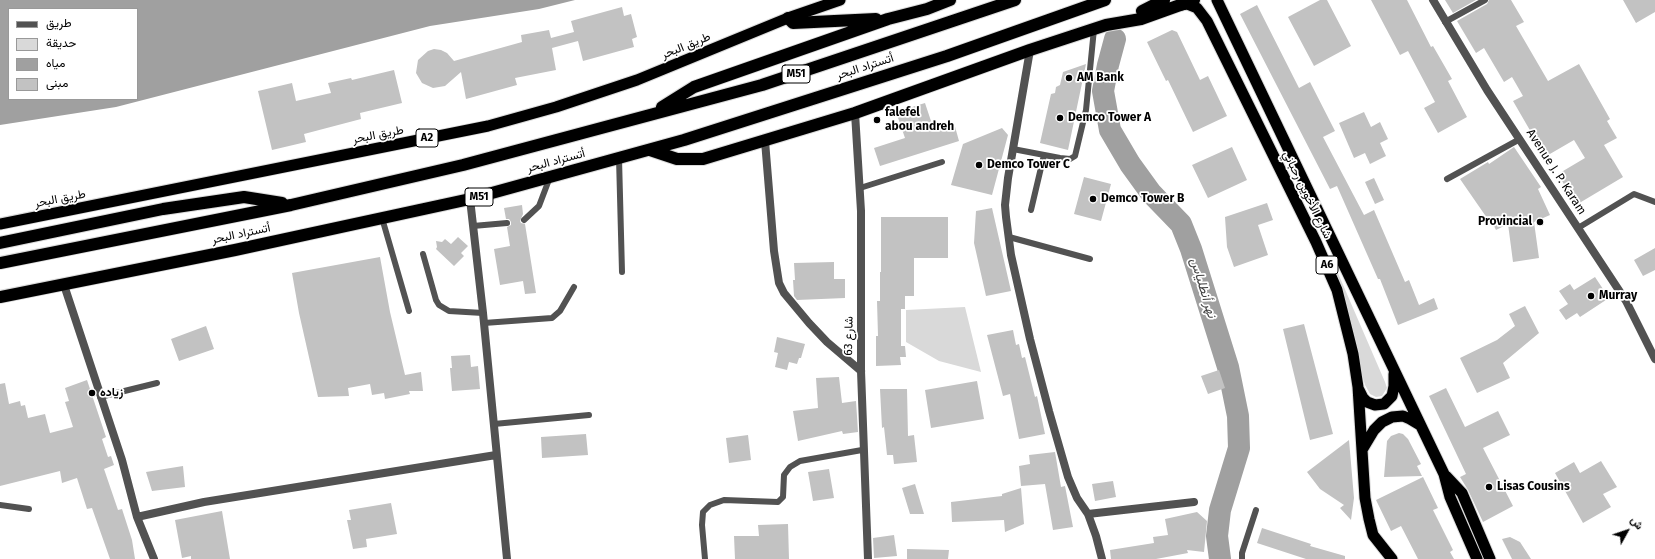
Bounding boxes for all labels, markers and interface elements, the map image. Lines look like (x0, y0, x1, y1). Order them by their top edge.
legend (8, 8, 138, 100)
text: طريق (46, 16, 71, 30)
street label: طريق البحر (659, 30, 713, 62)
text: حديقة (46, 36, 76, 50)
street label: أتستراد البحر (834, 51, 896, 83)
text: مياه (46, 56, 65, 70)
road number: M51 (782, 65, 810, 83)
place label: AM Bank (1077, 71, 1124, 85)
marker: AM Bank (1064, 73, 1074, 83)
text: مبنى (46, 76, 68, 90)
place label: falefel abou andreh (885, 106, 954, 134)
place label: Demco Tower A (1068, 111, 1151, 125)
marker: Demco Tower A (1055, 113, 1065, 123)
marker: falefel abou andreh (872, 115, 882, 125)
street label: طريق البحر (351, 123, 405, 147)
street label: Avenue J. P. Karam (1523, 127, 1589, 217)
road number: A2 (416, 129, 438, 147)
street label: أتستراد البحر (525, 146, 587, 176)
street label: شارع الأخوين رحباني (1279, 149, 1335, 241)
place label: Demco Tower C (987, 158, 1070, 172)
marker: Demco Tower C (974, 160, 984, 170)
street label: طريق البحر (33, 187, 87, 211)
road number: M51 (465, 188, 493, 206)
place label: Demco Tower B (1101, 192, 1184, 206)
marker: Demco Tower B (1088, 194, 1098, 204)
place label: Provincial (1478, 215, 1532, 229)
marker: Provincial (1535, 217, 1545, 227)
street label: أتستراد البحر (210, 221, 272, 247)
water label: نهر أنطلياس (1187, 256, 1219, 320)
road number: A6 (1316, 256, 1338, 274)
place label: Murray (1599, 289, 1637, 303)
marker: Murray (1586, 291, 1596, 301)
street label: شارع 63 (841, 316, 857, 356)
place label: زياده (100, 386, 123, 400)
marker: زياده (87, 388, 97, 398)
place label: Lisas Cousins (1497, 480, 1570, 494)
marker: Lisas Cousins (1484, 482, 1494, 492)
north arrow (1607, 511, 1647, 551)
text: ش (1627, 514, 1646, 532)

